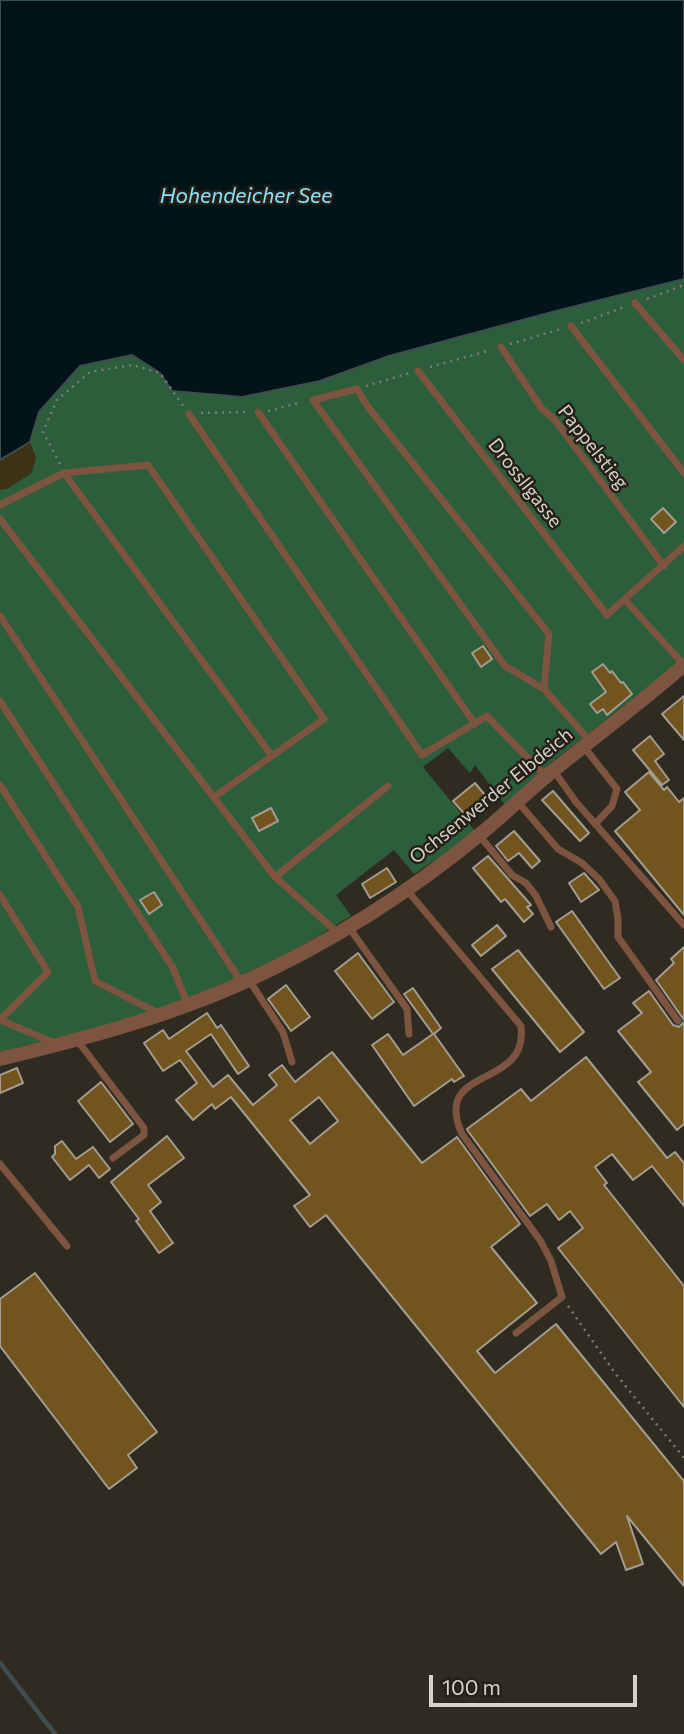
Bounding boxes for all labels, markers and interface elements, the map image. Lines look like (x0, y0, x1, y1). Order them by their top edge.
water label: Hohendeicher See (160, 183, 332, 209)
street label: Pappelstieg (553, 400, 633, 494)
street label: Drossllgasse (483, 434, 567, 532)
street label: Ochsenwerder Elbdeich (405, 723, 577, 869)
scale bar (432, 1660, 640, 1704)
text: 100 m (442, 1674, 501, 1699)

